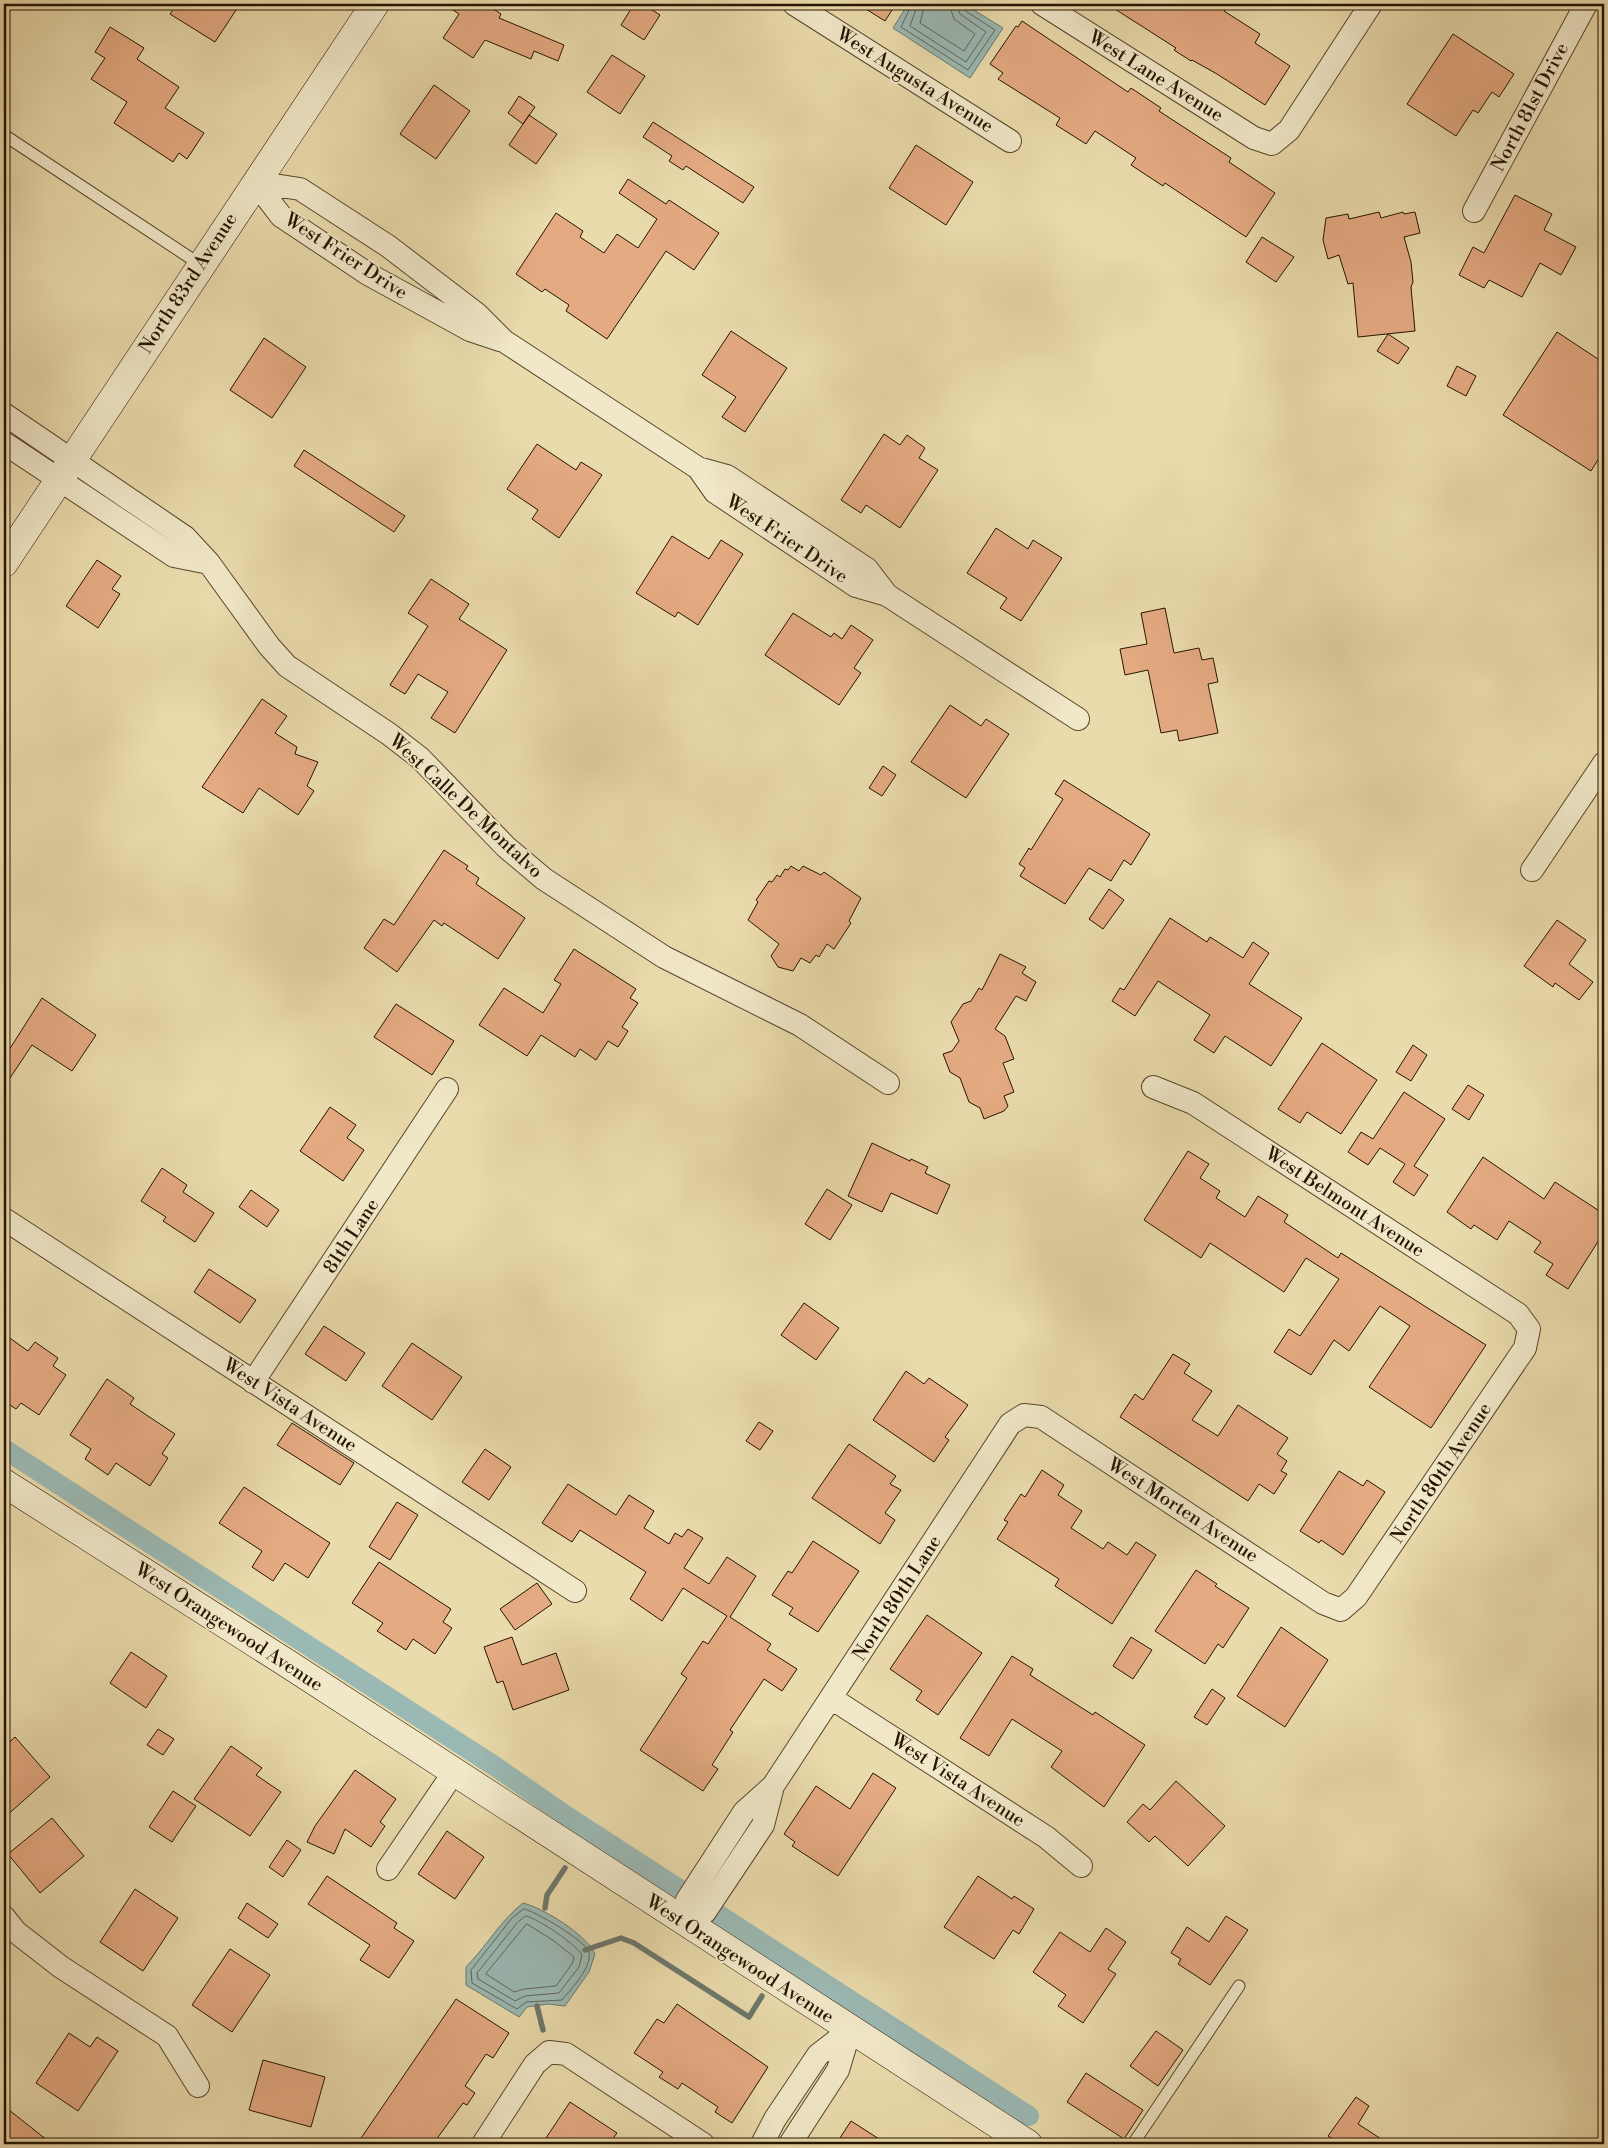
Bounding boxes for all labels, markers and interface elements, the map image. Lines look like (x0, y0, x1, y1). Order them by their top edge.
street label: West Augusta Avenue (831, 21, 998, 138)
street label: West Lane Avenue (1083, 24, 1228, 127)
street label: North 81st Drive (1486, 38, 1574, 176)
street label: West Frier Drive (279, 207, 412, 305)
street label: North 83rd Avenue (134, 208, 242, 358)
street label: West Frier Drive (721, 489, 853, 589)
street label: West Calle De Montalvo (383, 728, 548, 883)
street label: West Belmont Avenue (1260, 1141, 1429, 1263)
street label: 81th Lane (318, 1194, 384, 1278)
street label: West Vista Avenue (218, 1352, 362, 1457)
street label: North 80th Avenue (1385, 1398, 1497, 1548)
street label: West Morten Avenue (1102, 1452, 1263, 1568)
street label: North 80th Lane (847, 1531, 947, 1665)
street label: West Orangewood Avenue (130, 1557, 328, 1697)
street label: West Vista Avenue (886, 1727, 1030, 1832)
street label: West Orangewood Avenue (641, 1889, 839, 2029)

